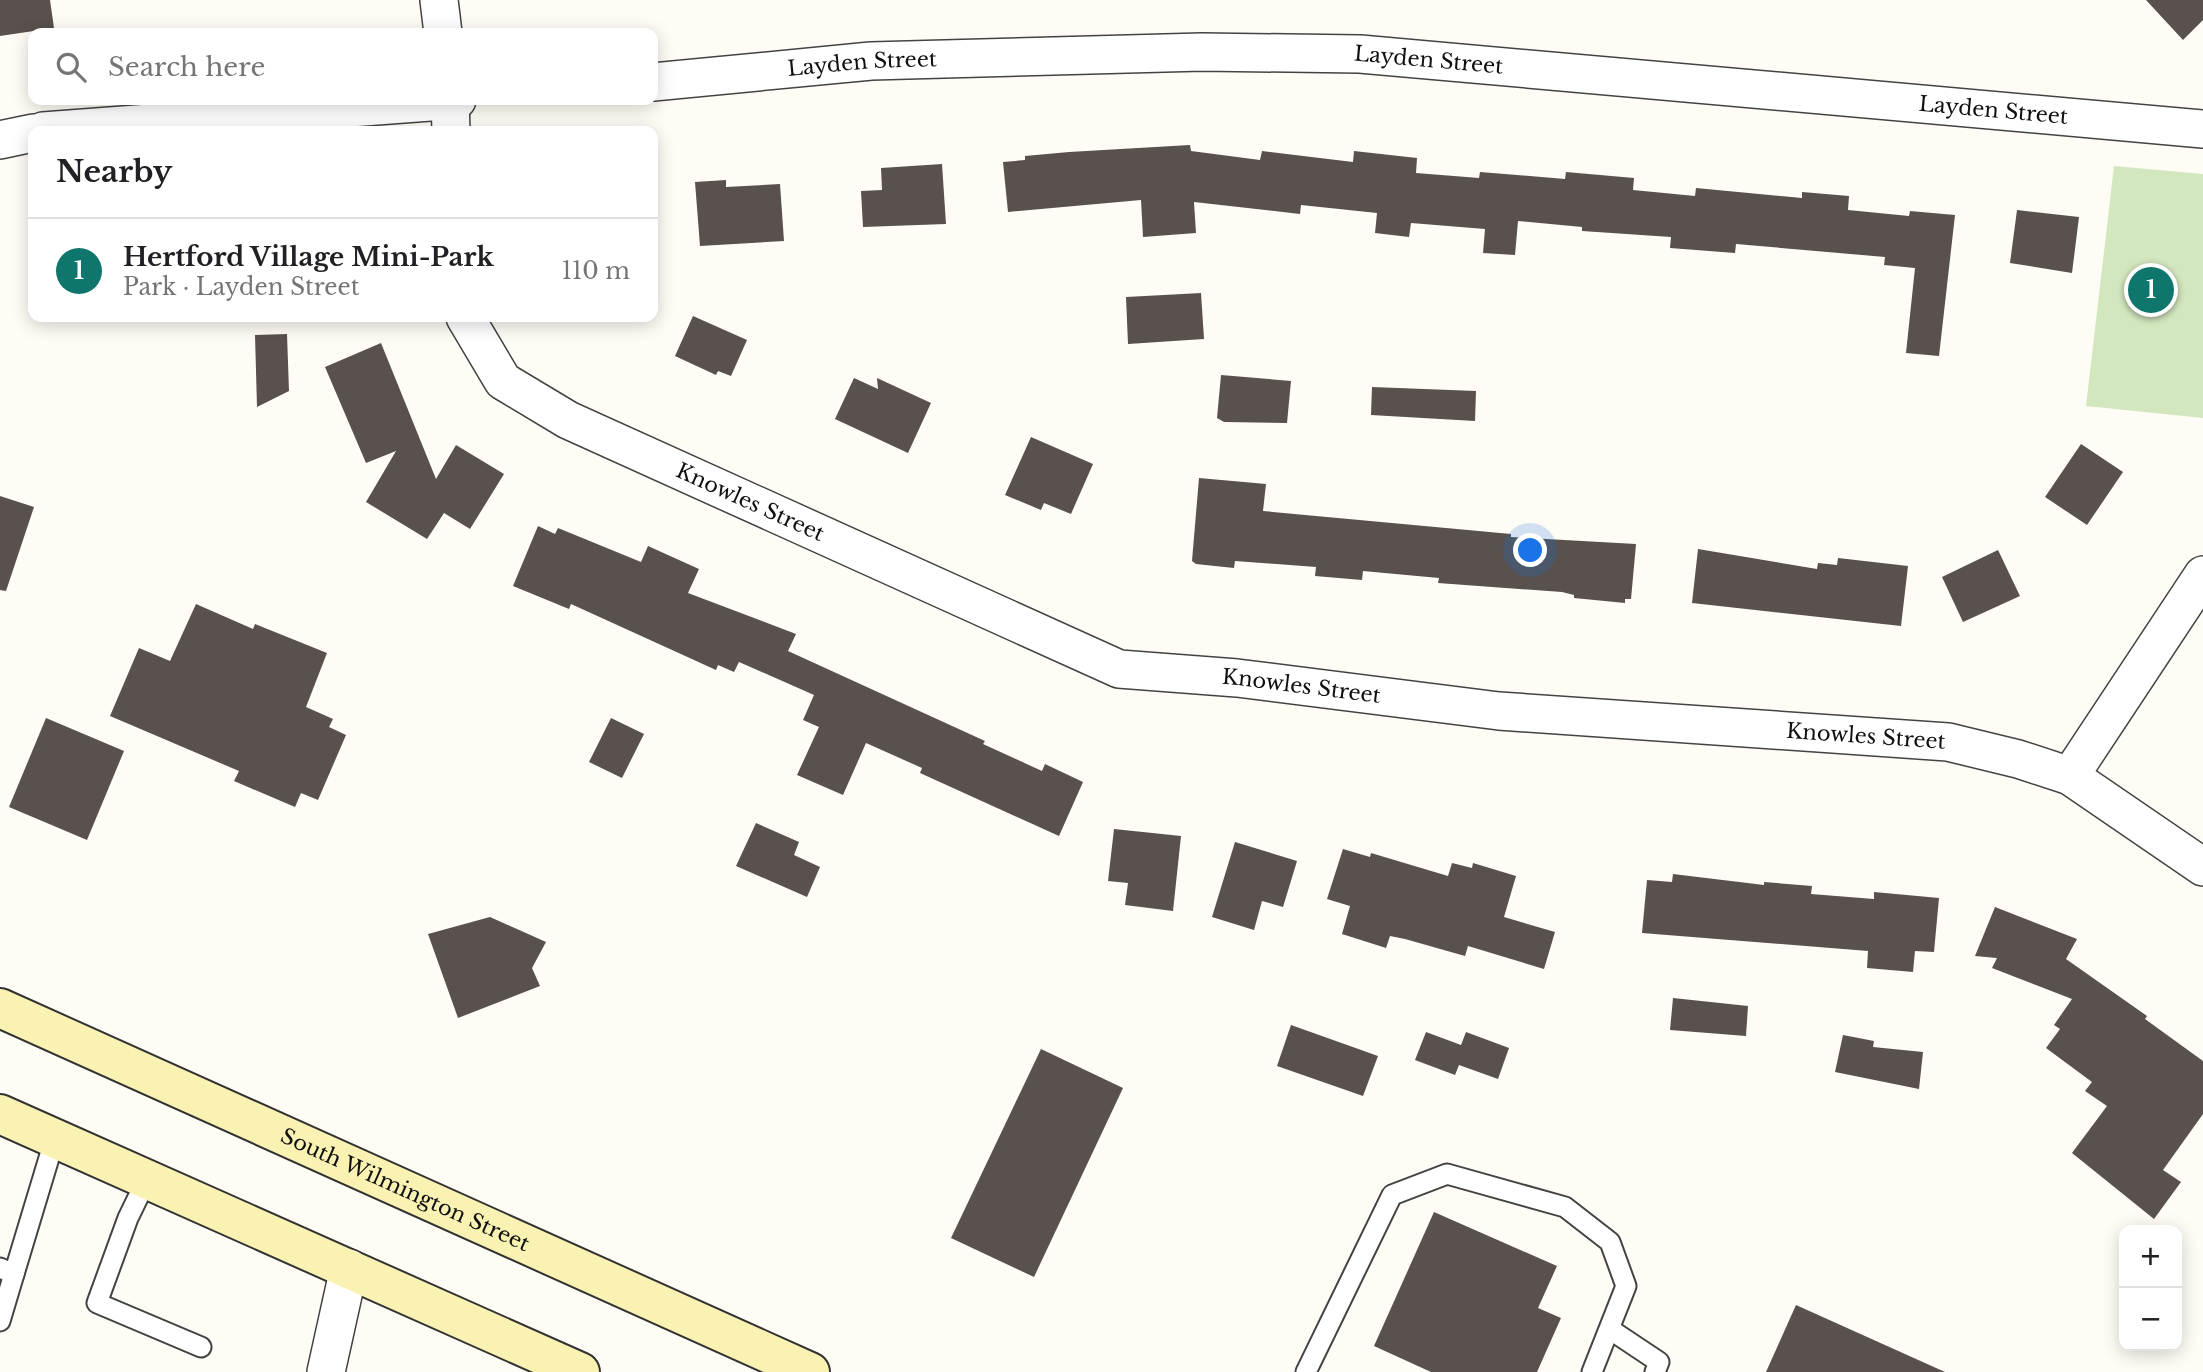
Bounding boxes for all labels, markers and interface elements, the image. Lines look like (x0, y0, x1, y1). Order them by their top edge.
search box (28, 28, 658, 105)
street label: Layden Street (1353, 41, 1504, 80)
street label: Layden Street (786, 46, 937, 82)
icon: search (52, 48, 90, 86)
text: Search here (108, 51, 265, 83)
street label: Layden Street (1918, 91, 2069, 130)
text: Nearby (56, 153, 172, 190)
text: Hertford Village Mini-Park (123, 241, 494, 273)
text: 1 (74, 257, 84, 285)
text: 110 m (562, 257, 630, 285)
pin: 1 (2128, 264, 2174, 316)
text: Park · Layden Street (123, 273, 359, 301)
street label: Knowles Street (672, 458, 828, 547)
your location (1513, 533, 1547, 567)
street label: Knowles Street (1221, 664, 1382, 709)
street label: Knowles Street (1785, 718, 1946, 755)
street label: South Wilmington Street (277, 1123, 533, 1257)
map controls (2119, 1225, 2182, 1351)
button: + (2119, 1225, 2182, 1288)
button: − (2119, 1288, 2182, 1351)

